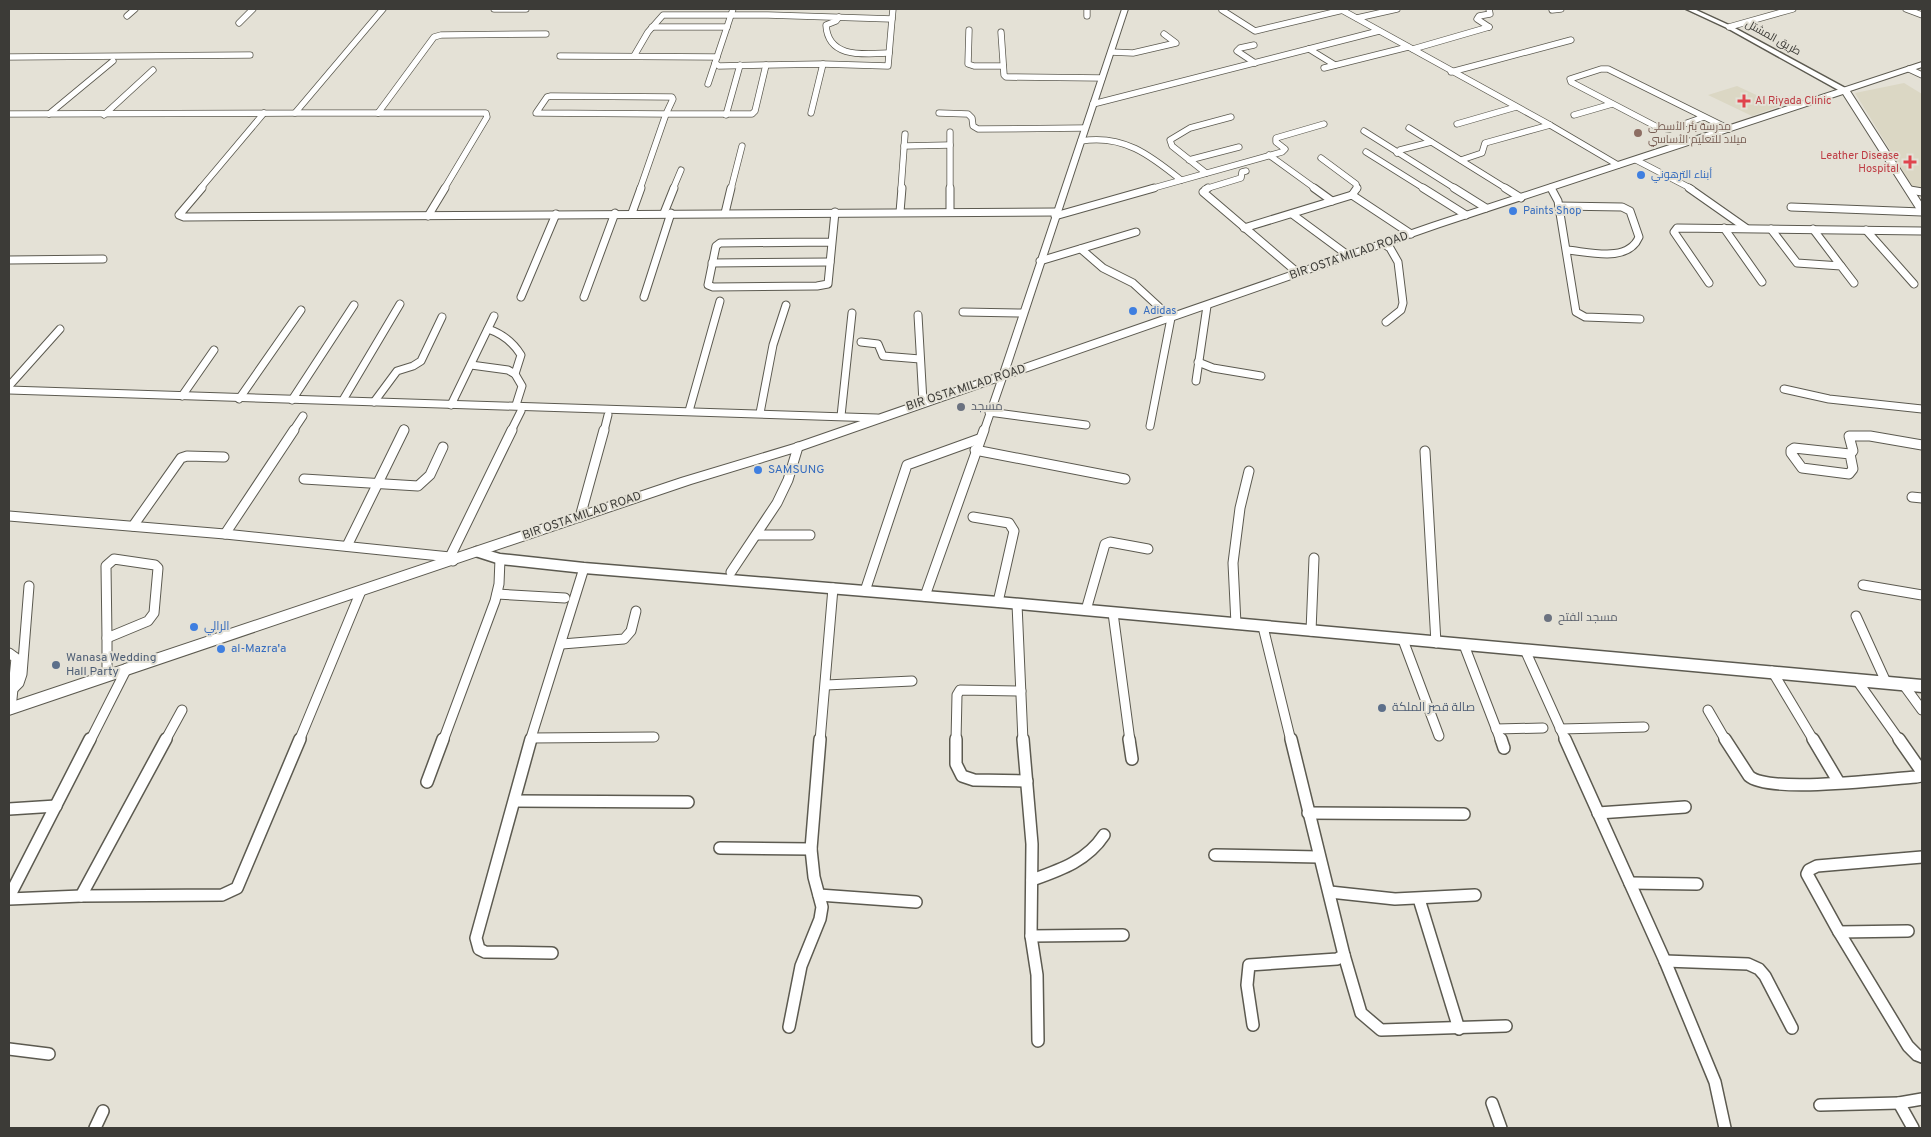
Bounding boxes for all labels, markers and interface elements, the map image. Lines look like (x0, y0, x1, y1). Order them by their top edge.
street label: طريق المشتل (1743, 17, 1803, 59)
marker: Al Riyada Clinic (1737, 94, 1751, 108)
place label: Al Riyada Clinic (1755, 94, 1831, 108)
place label: مدرسة بئر الأسطى ميلاد للتعليم الأساسي (1648, 120, 1747, 147)
marker: مدرسة بئر الأسطى ميلاد للتعليم الأساسي (1632, 127, 1644, 139)
place label: Leather Disease Hospital (1820, 149, 1899, 176)
marker: Leather Disease Hospital (1903, 155, 1917, 169)
place label: أبناء الترهوني (1651, 167, 1712, 183)
marker: أبناء الترهوني (1635, 169, 1647, 181)
place label: Paints Shop (1523, 204, 1581, 218)
marker: Paints Shop (1507, 205, 1519, 217)
street label: BIR OSTA MILAD ROAD (1287, 228, 1411, 284)
place label: Adidas (1143, 304, 1176, 318)
marker: Adidas (1127, 305, 1139, 317)
street label: BIR OSTA MILAD ROAD (904, 361, 1028, 415)
place label: مسجد (971, 399, 1003, 415)
marker: مسجد (955, 401, 967, 413)
place label: SAMSUNG (768, 462, 825, 478)
marker: SAMSUNG (752, 464, 764, 476)
street label: BIR OSTA MILAD ROAD (520, 488, 644, 544)
place label: مسجد الفتح (1558, 610, 1618, 626)
marker: مسجد الفتح (1542, 612, 1554, 624)
place label: الرالي (204, 619, 230, 636)
marker: الرالي (188, 621, 200, 633)
place label: al-Mazra'a (231, 641, 286, 657)
marker: al-Mazra'a (215, 643, 227, 655)
place label: Wanasa Wedding Hall Party (66, 650, 157, 680)
marker: Wanasa Wedding Hall Party (50, 659, 62, 671)
place label: صالة قصر الملكة (1392, 700, 1475, 716)
marker: صالة قصر الملكة (1376, 702, 1388, 714)

